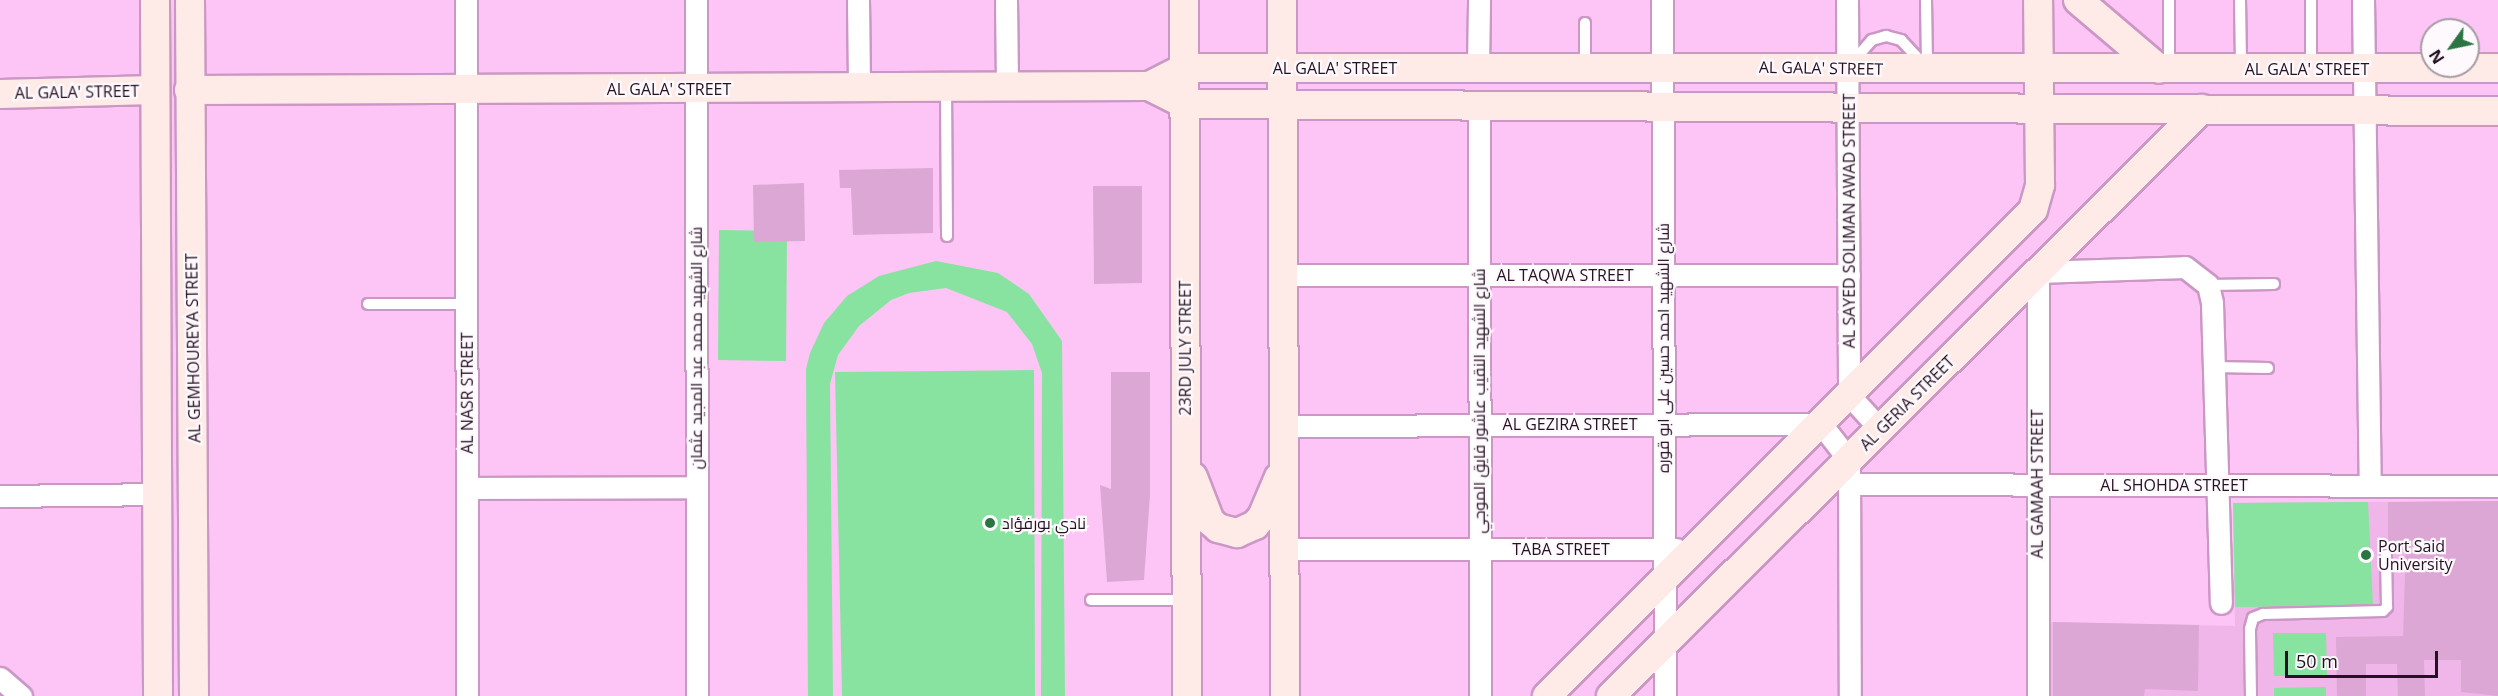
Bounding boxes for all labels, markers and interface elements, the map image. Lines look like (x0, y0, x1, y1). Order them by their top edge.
north arrow (2420, 18, 2480, 78)
text: N (2424, 45, 2449, 68)
street label: AL GALA' STREET (1759, 57, 1883, 79)
street label: AL GALA' STREET (1273, 58, 1397, 78)
street label: AL GALA' STREET (2245, 59, 2369, 79)
street label: AL GALA' STREET (607, 79, 731, 99)
street label: AL GALA' STREET (15, 81, 139, 103)
street label: AL SAYED SOLIMAN AWAD STREET (1839, 94, 1859, 348)
street label: شارع الشهيد احمد حسين على ابو قوره (1653, 223, 1673, 473)
street label: شارع الشهيد محمد عبد المجيد عثمان (686, 227, 706, 469)
street label: AL GEMHOUREYA STREET (182, 253, 204, 443)
street label: AL TAQWA STREET (1496, 265, 1634, 285)
street label: شارع الشهيد النقيب عاشور فايق الموجي (1469, 268, 1489, 534)
street label: 23RD JULY STREET (1175, 280, 1195, 416)
street label: AL NASR STREET (457, 332, 477, 454)
street label: AL GERIA STREET (1856, 352, 1958, 454)
street label: AL GAMAAH STREET (2027, 409, 2047, 559)
street label: AL GEZIRA STREET (1503, 414, 1637, 434)
street label: AL SHOHDA STREET (2100, 475, 2248, 495)
place label: نادي بورفؤاد (1002, 513, 1086, 533)
marker: نادي بورفؤاد (983, 516, 997, 530)
place label: Port Said University (2378, 536, 2452, 574)
street label: TABA STREET (1512, 539, 1610, 559)
marker: Port Said University (2359, 548, 2373, 562)
scale bar (2288, 639, 2441, 677)
text: 50 m (2296, 649, 2338, 673)

